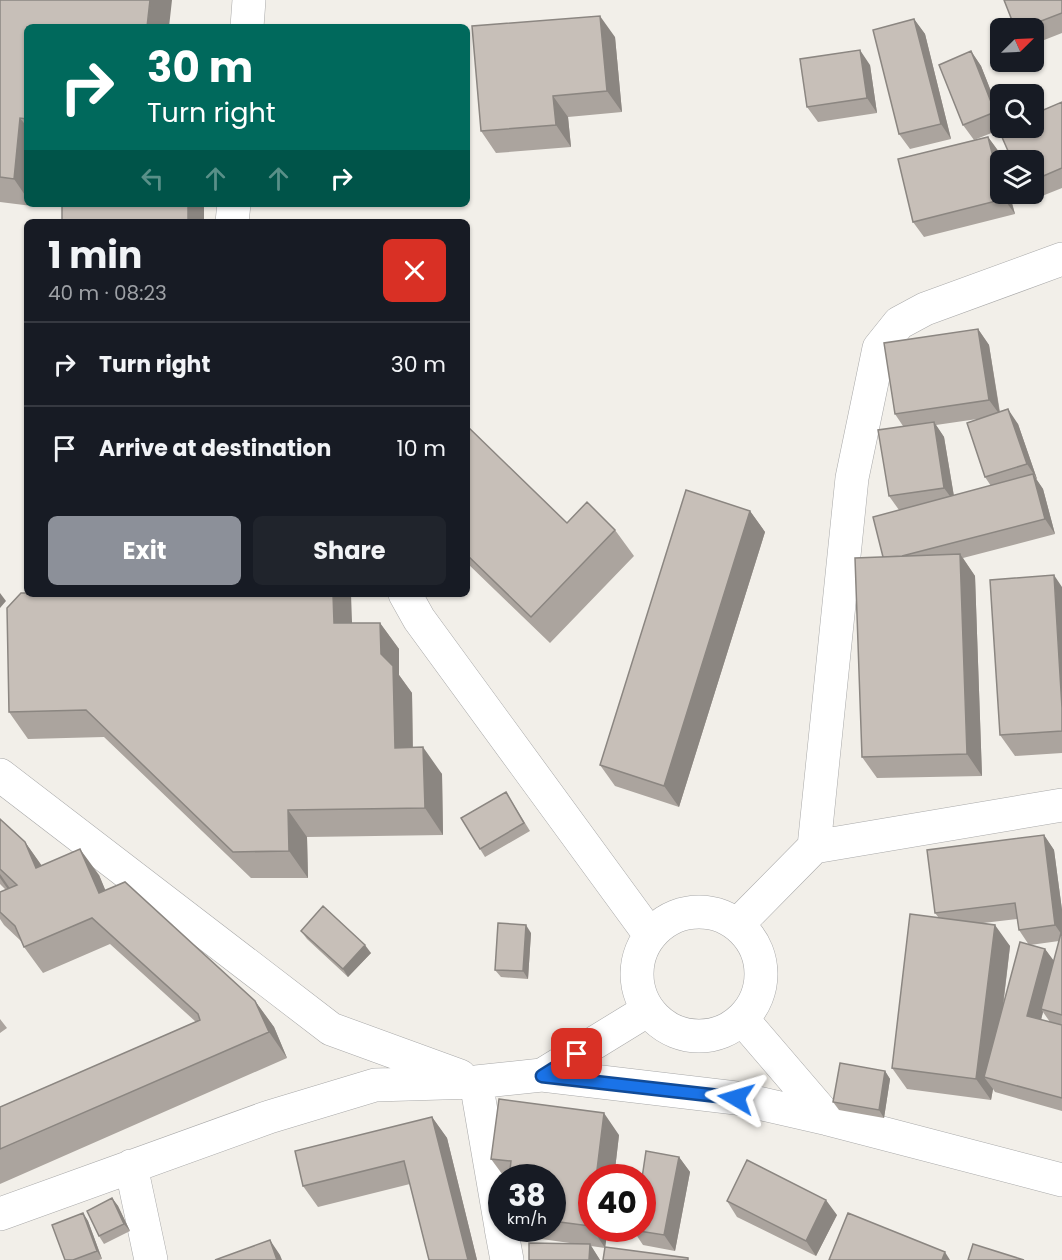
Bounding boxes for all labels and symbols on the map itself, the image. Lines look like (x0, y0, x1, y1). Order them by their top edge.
north arrow (990, 18, 1044, 72)
pin (551, 1028, 602, 1079)
position arrow (704, 1066, 768, 1130)
speed limit sign: 40 (578, 1164, 656, 1242)

